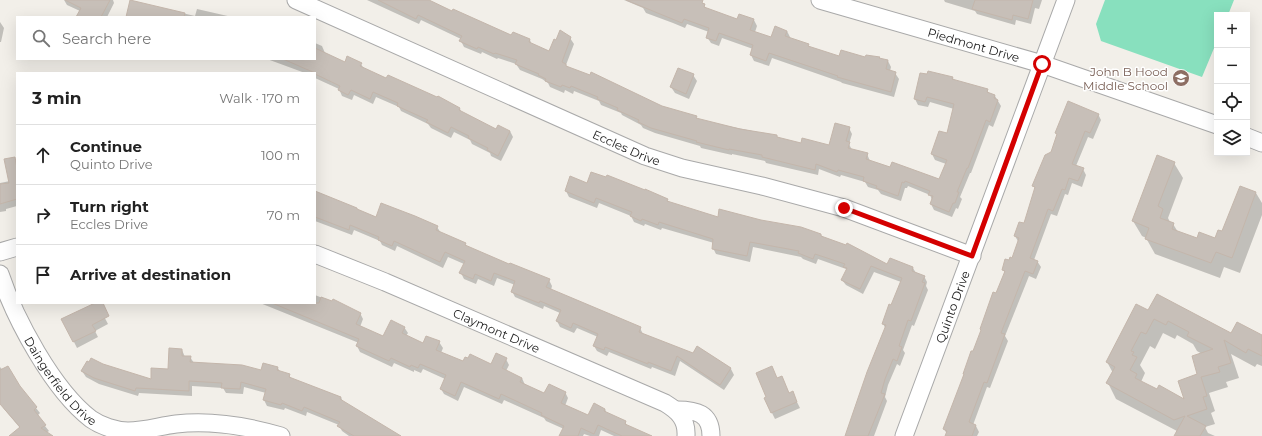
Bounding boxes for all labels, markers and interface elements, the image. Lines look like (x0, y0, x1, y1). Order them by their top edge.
map controls (1214, 12, 1250, 156)
button: + (1214, 12, 1250, 48)
search box (16, 16, 316, 60)
street label: Piedmont Drive (926, 24, 1022, 65)
icon: search (30, 27, 52, 49)
text: Search here (62, 29, 151, 48)
button: − (1214, 48, 1250, 84)
route start (1033, 55, 1051, 73)
place label: John B Hood Middle School (1083, 64, 1168, 93)
school or university icon: John B Hood Middle School (1171, 68, 1191, 88)
button: locate (1214, 84, 1250, 120)
text: 3 min (32, 88, 82, 108)
text: Walk · 170 m (219, 90, 300, 106)
button: layers (1214, 120, 1250, 156)
street label: Eccles Drive (590, 126, 662, 168)
text: Continue (70, 137, 142, 156)
icon: ahead (32, 144, 54, 166)
text: 100 m (261, 147, 300, 163)
text: Quinto Drive (70, 156, 153, 172)
text: Turn right (70, 197, 149, 216)
route end (835, 199, 853, 217)
icon: right (32, 204, 54, 226)
text: 70 m (267, 207, 300, 223)
text: Eccles Drive (70, 216, 148, 232)
icon: arrive (32, 264, 54, 286)
text: Arrive at destination (70, 265, 231, 284)
street label: Quinto Drive (932, 268, 972, 345)
street label: Claymont Drive (451, 305, 542, 356)
street label: Daingerfield Drive (22, 334, 100, 428)

